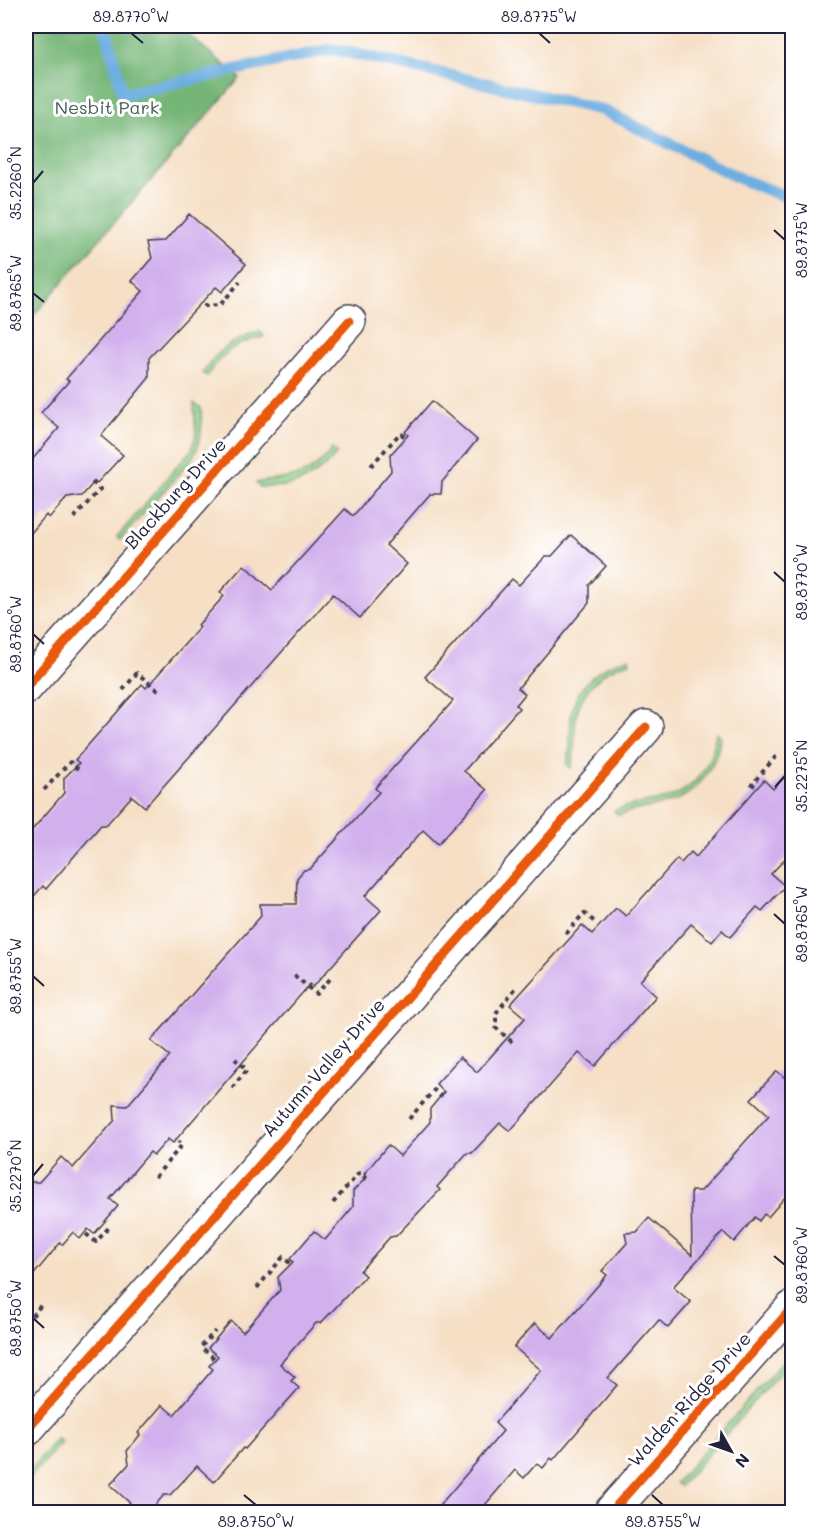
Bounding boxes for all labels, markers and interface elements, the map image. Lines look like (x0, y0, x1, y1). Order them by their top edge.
text: 89.8770°W (93, 6, 169, 26)
text: 89.8775°W (501, 6, 577, 26)
park label: Nesbit Park (55, 95, 159, 119)
text: 35.2260°N (5, 146, 25, 220)
text: 89.8775°W (791, 202, 811, 278)
text: 89.8765°W (5, 255, 25, 331)
street label: Blackburg Drive (119, 433, 231, 553)
text: 89.8770°W (791, 544, 811, 620)
text: 89.8760°W (5, 595, 25, 673)
text: 35.2275°N (791, 740, 811, 812)
text: 89.8765°W (791, 886, 811, 962)
text: 89.8755°W (5, 938, 25, 1014)
street label: Autumn Valley Drive (256, 993, 390, 1141)
text: 35.2270°N (5, 1139, 25, 1213)
text: 89.8760°W (791, 1226, 811, 1304)
text: 89.8750°W (5, 1280, 25, 1356)
street label: Walden Ridge Drive (622, 1327, 756, 1471)
north arrow (701, 1421, 761, 1481)
text: N (731, 1450, 755, 1472)
text: 89.8750°W (218, 1511, 294, 1531)
text: 89.8755°W (625, 1511, 701, 1531)

